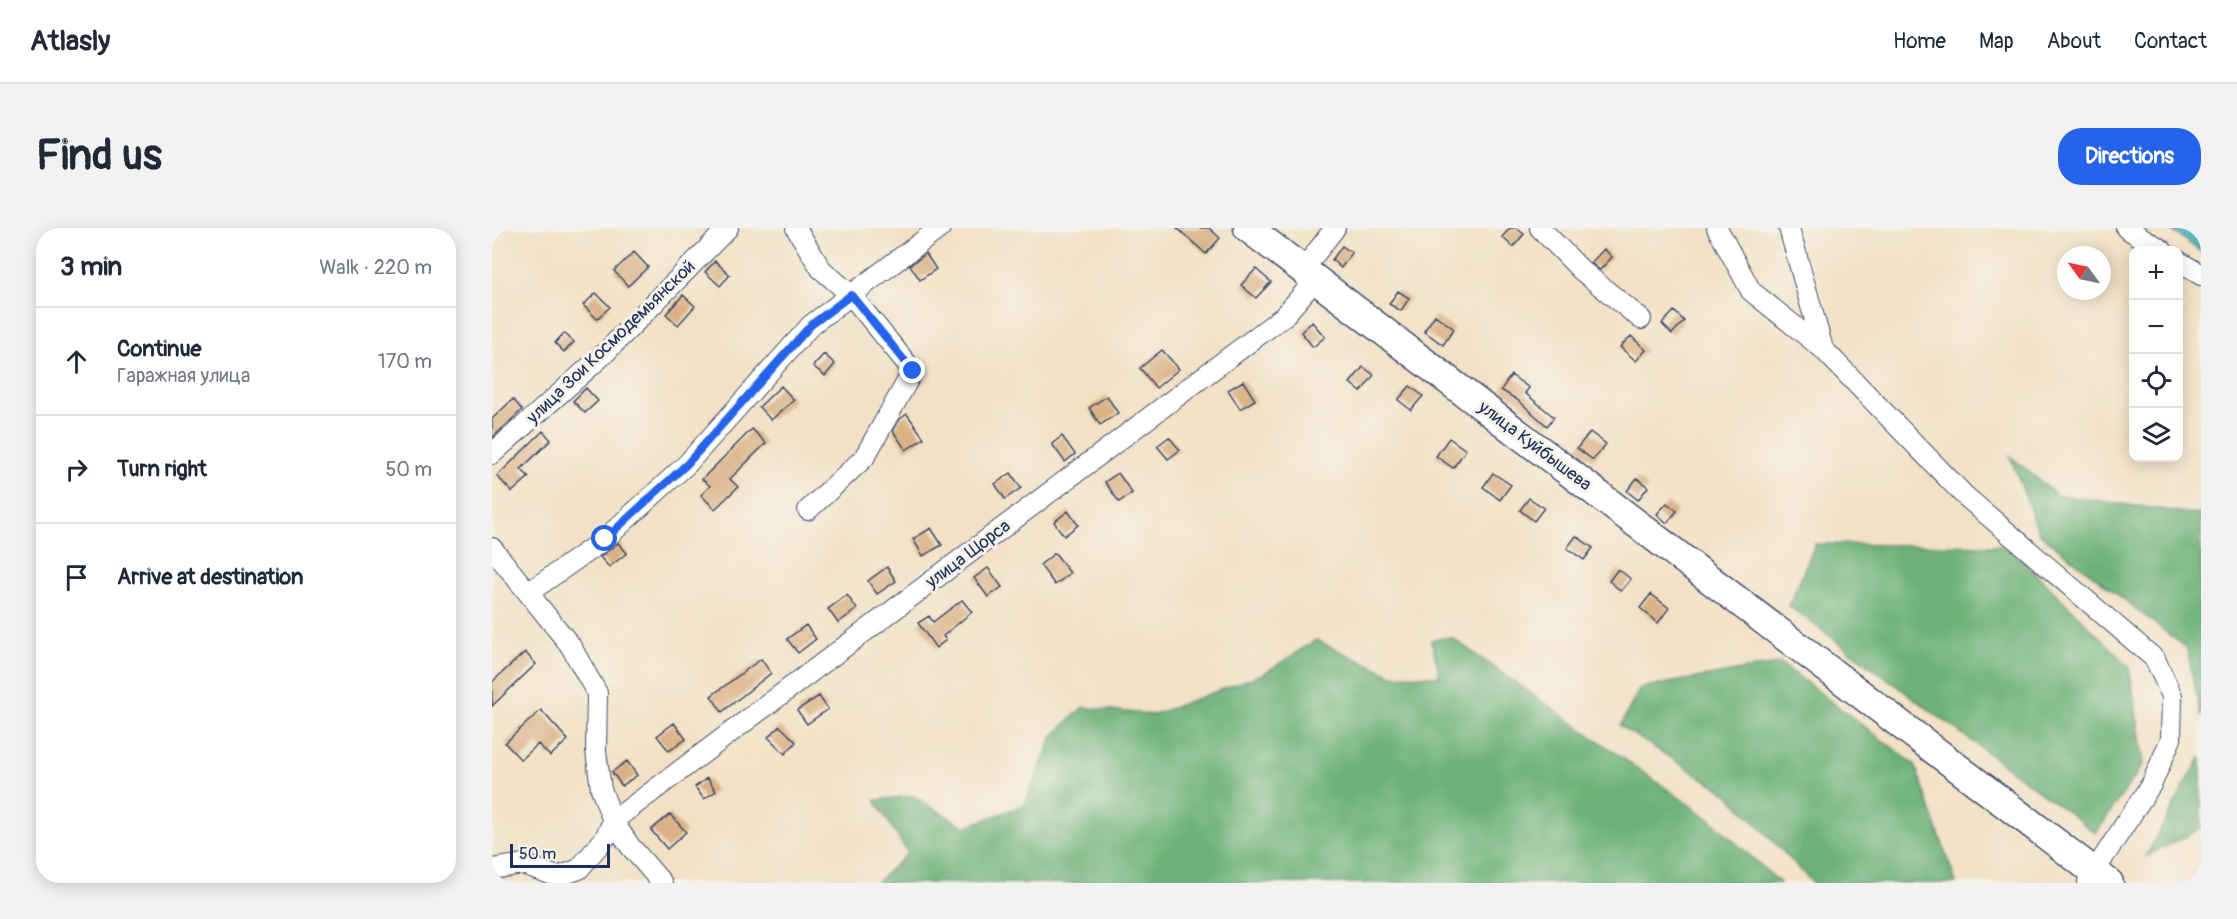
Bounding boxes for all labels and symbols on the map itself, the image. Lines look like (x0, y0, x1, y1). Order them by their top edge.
north arrow (2057, 246, 2111, 300)
street label: улица Зои Космодемьянской (521, 255, 700, 429)
route end (899, 357, 925, 383)
street label: улица Куйбышева (1473, 395, 1596, 496)
street label: улица Щорса (920, 515, 1015, 594)
route start (591, 525, 617, 551)
scale bar (510, 841, 610, 868)

